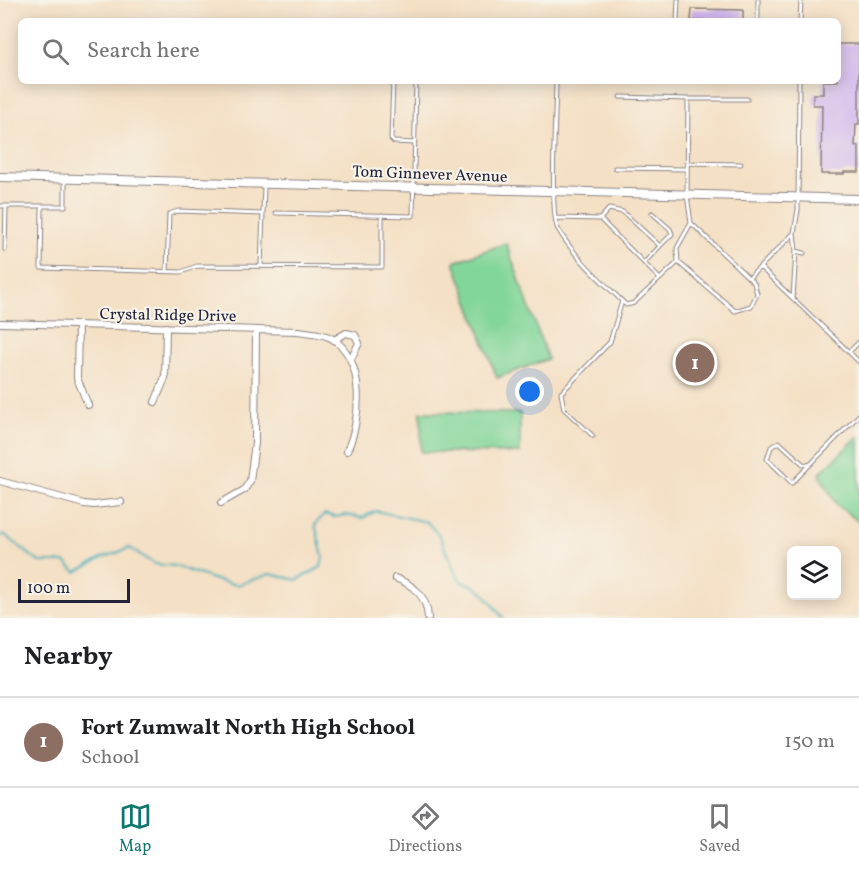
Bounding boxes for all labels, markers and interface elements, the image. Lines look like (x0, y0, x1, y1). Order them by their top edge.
search box (18, 18, 841, 84)
icon: search (39, 35, 72, 68)
text: Search here (87, 36, 200, 67)
street label: Tom Ginnever Avenue (352, 161, 508, 189)
street label: Crystal Ridge Drive (99, 304, 237, 328)
pin: 1 (676, 340, 714, 386)
your location (515, 377, 544, 406)
map controls (787, 546, 841, 600)
button: layers (787, 546, 841, 600)
scale bar (18, 576, 130, 604)
text: 100 m (27, 578, 70, 600)
text: Nearby (24, 639, 113, 675)
text: Fort Zumwalt North High School (81, 713, 415, 744)
text: 1 (39, 728, 48, 756)
text: 150 m (784, 728, 835, 756)
text: School (81, 744, 139, 772)
tab: Map (119, 800, 152, 858)
tab: Directions (389, 800, 462, 858)
tab: Saved (699, 800, 740, 858)

